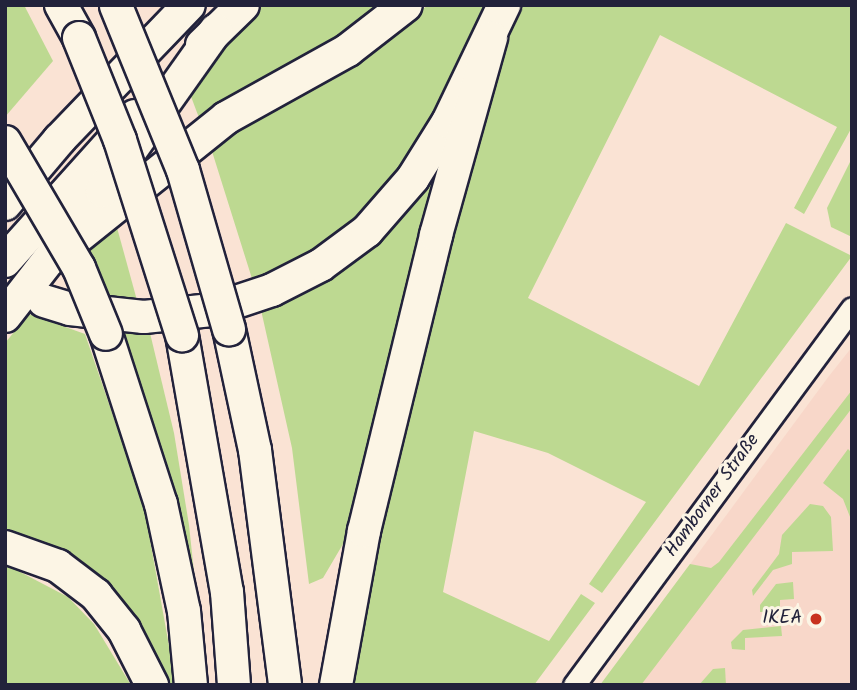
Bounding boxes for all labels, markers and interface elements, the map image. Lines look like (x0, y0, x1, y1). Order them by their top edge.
street label: Hamborner Straße (661, 430, 765, 562)
place label: IKEA (762, 608, 802, 630)
marker: IKEA (808, 611, 824, 627)

